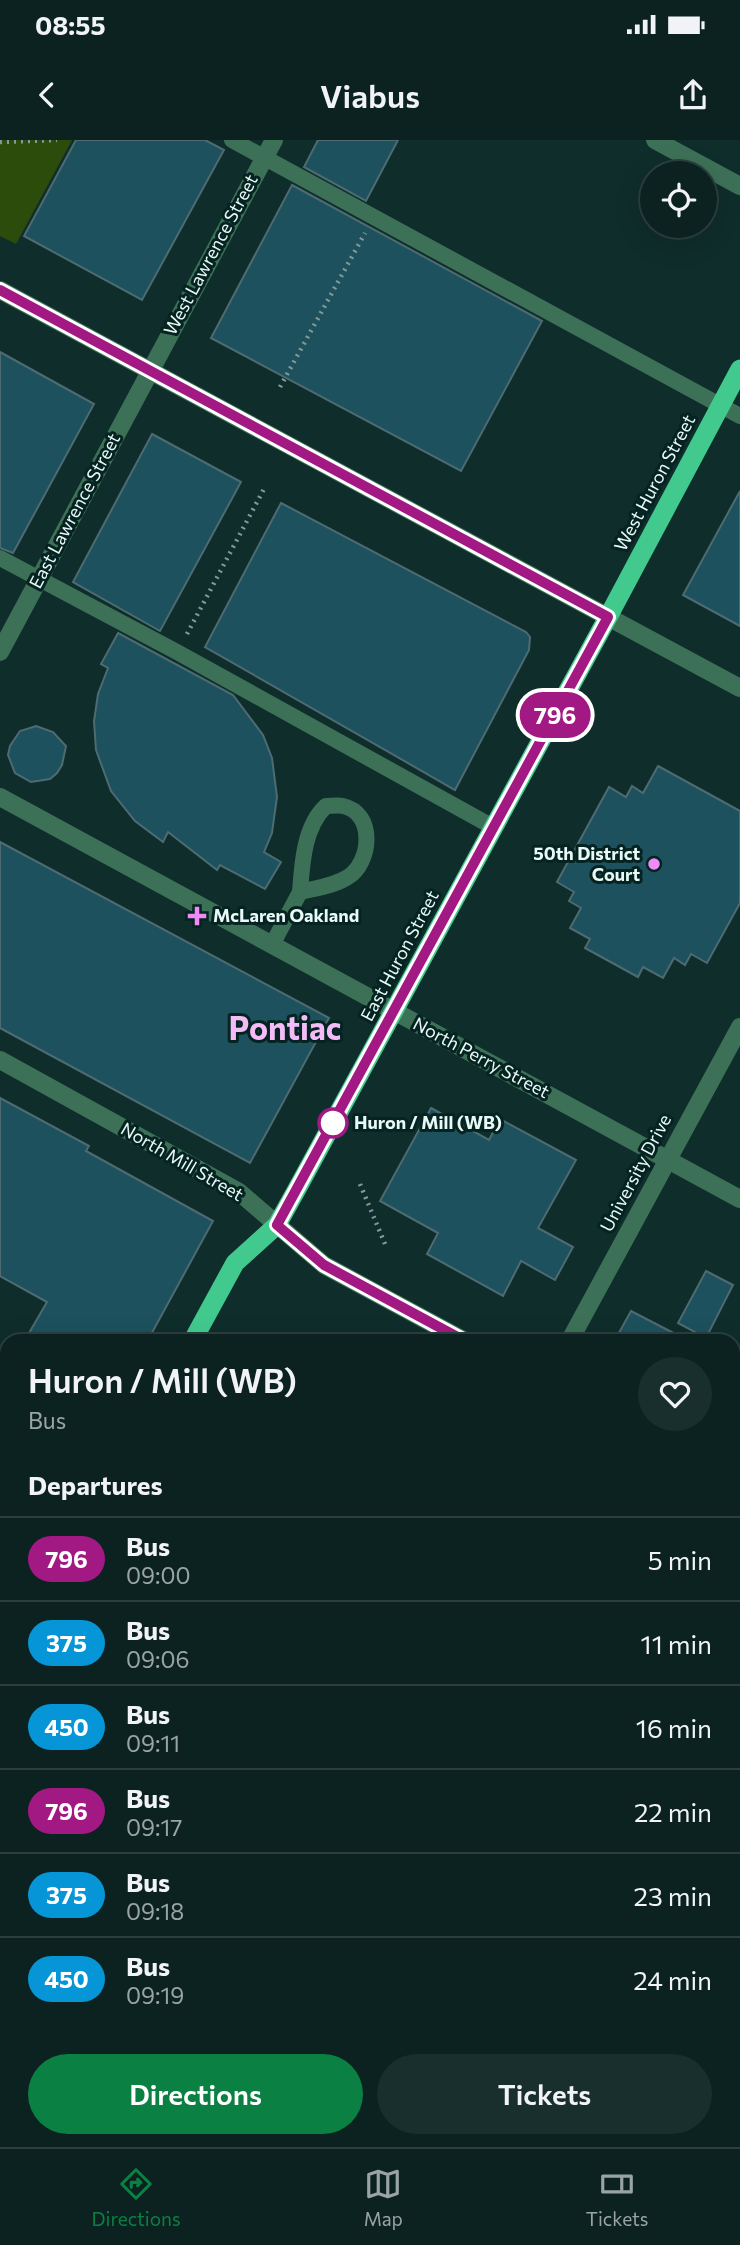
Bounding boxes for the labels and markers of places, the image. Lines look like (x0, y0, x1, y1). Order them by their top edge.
place label: 50th District Court (533, 842, 640, 885)
marker: 50th District Court (646, 856, 662, 872)
place label: McLaren Oakland (213, 904, 359, 926)
marker: McLaren Oakland (187, 906, 207, 926)
marker: Huron / Mill (WB) (318, 1108, 348, 1138)
place label: Huron / Mill (WB) (354, 1111, 502, 1133)

